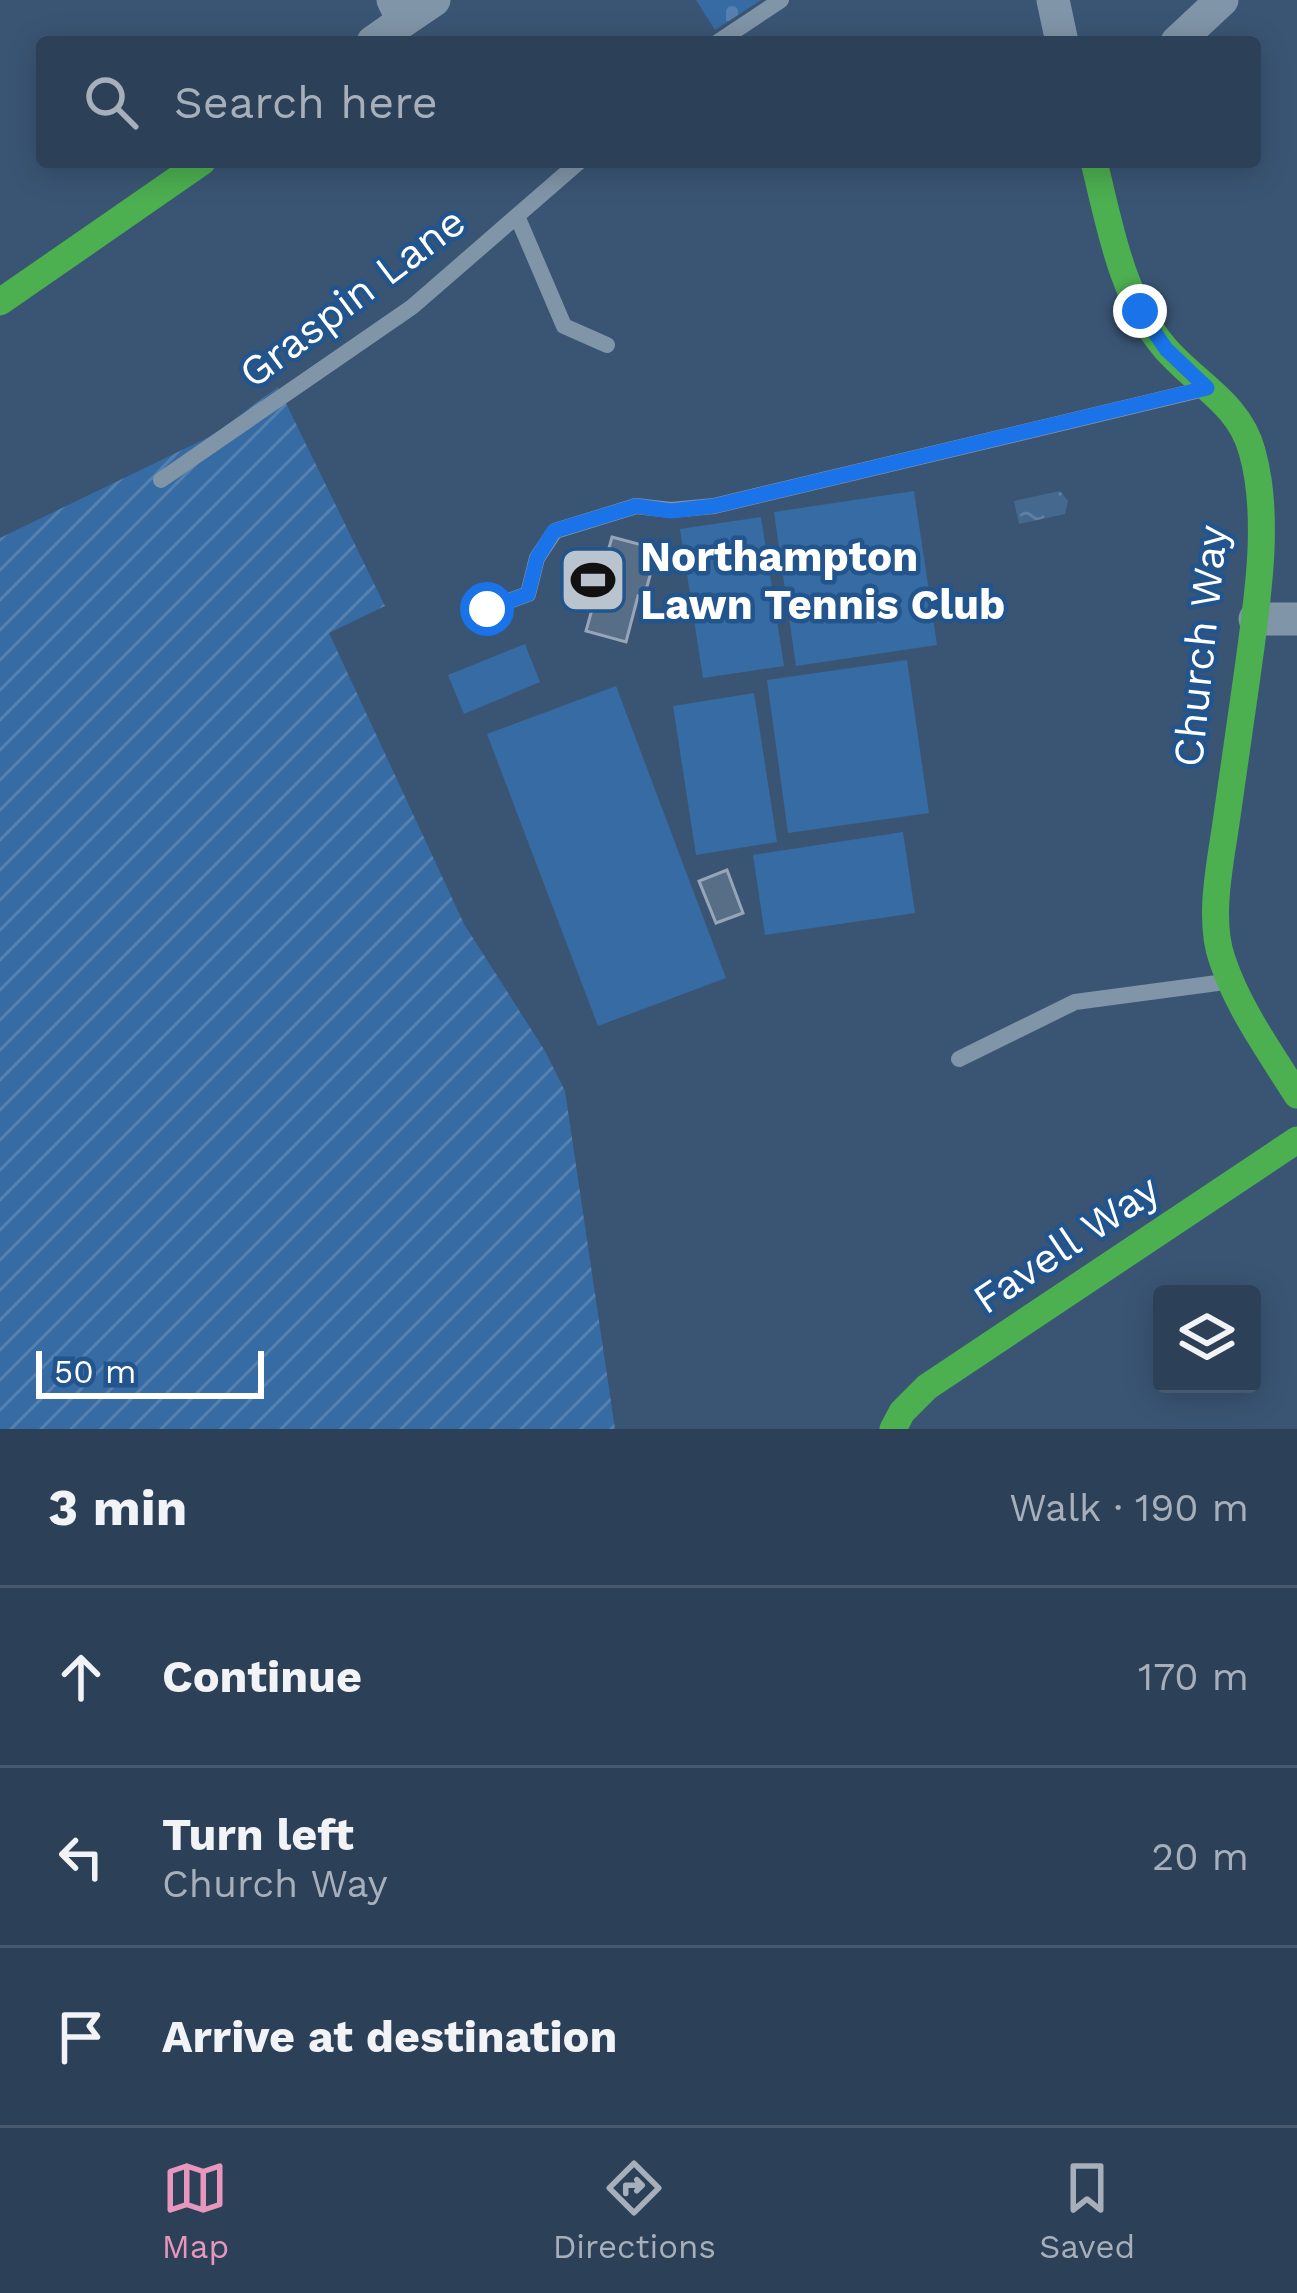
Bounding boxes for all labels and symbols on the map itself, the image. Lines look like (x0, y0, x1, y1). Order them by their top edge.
street label: Graspin Lane (230, 196, 474, 398)
route end (1113, 284, 1167, 338)
street label: Church Way (1163, 522, 1237, 769)
place label: Northampton Lawn Tennis Club (640, 532, 1005, 629)
sports icon: Northampton Lawn Tennis Club (558, 545, 628, 615)
route start (460, 582, 514, 636)
street label: Favell Way (964, 1164, 1168, 1324)
scale bar (36, 1345, 264, 1398)

